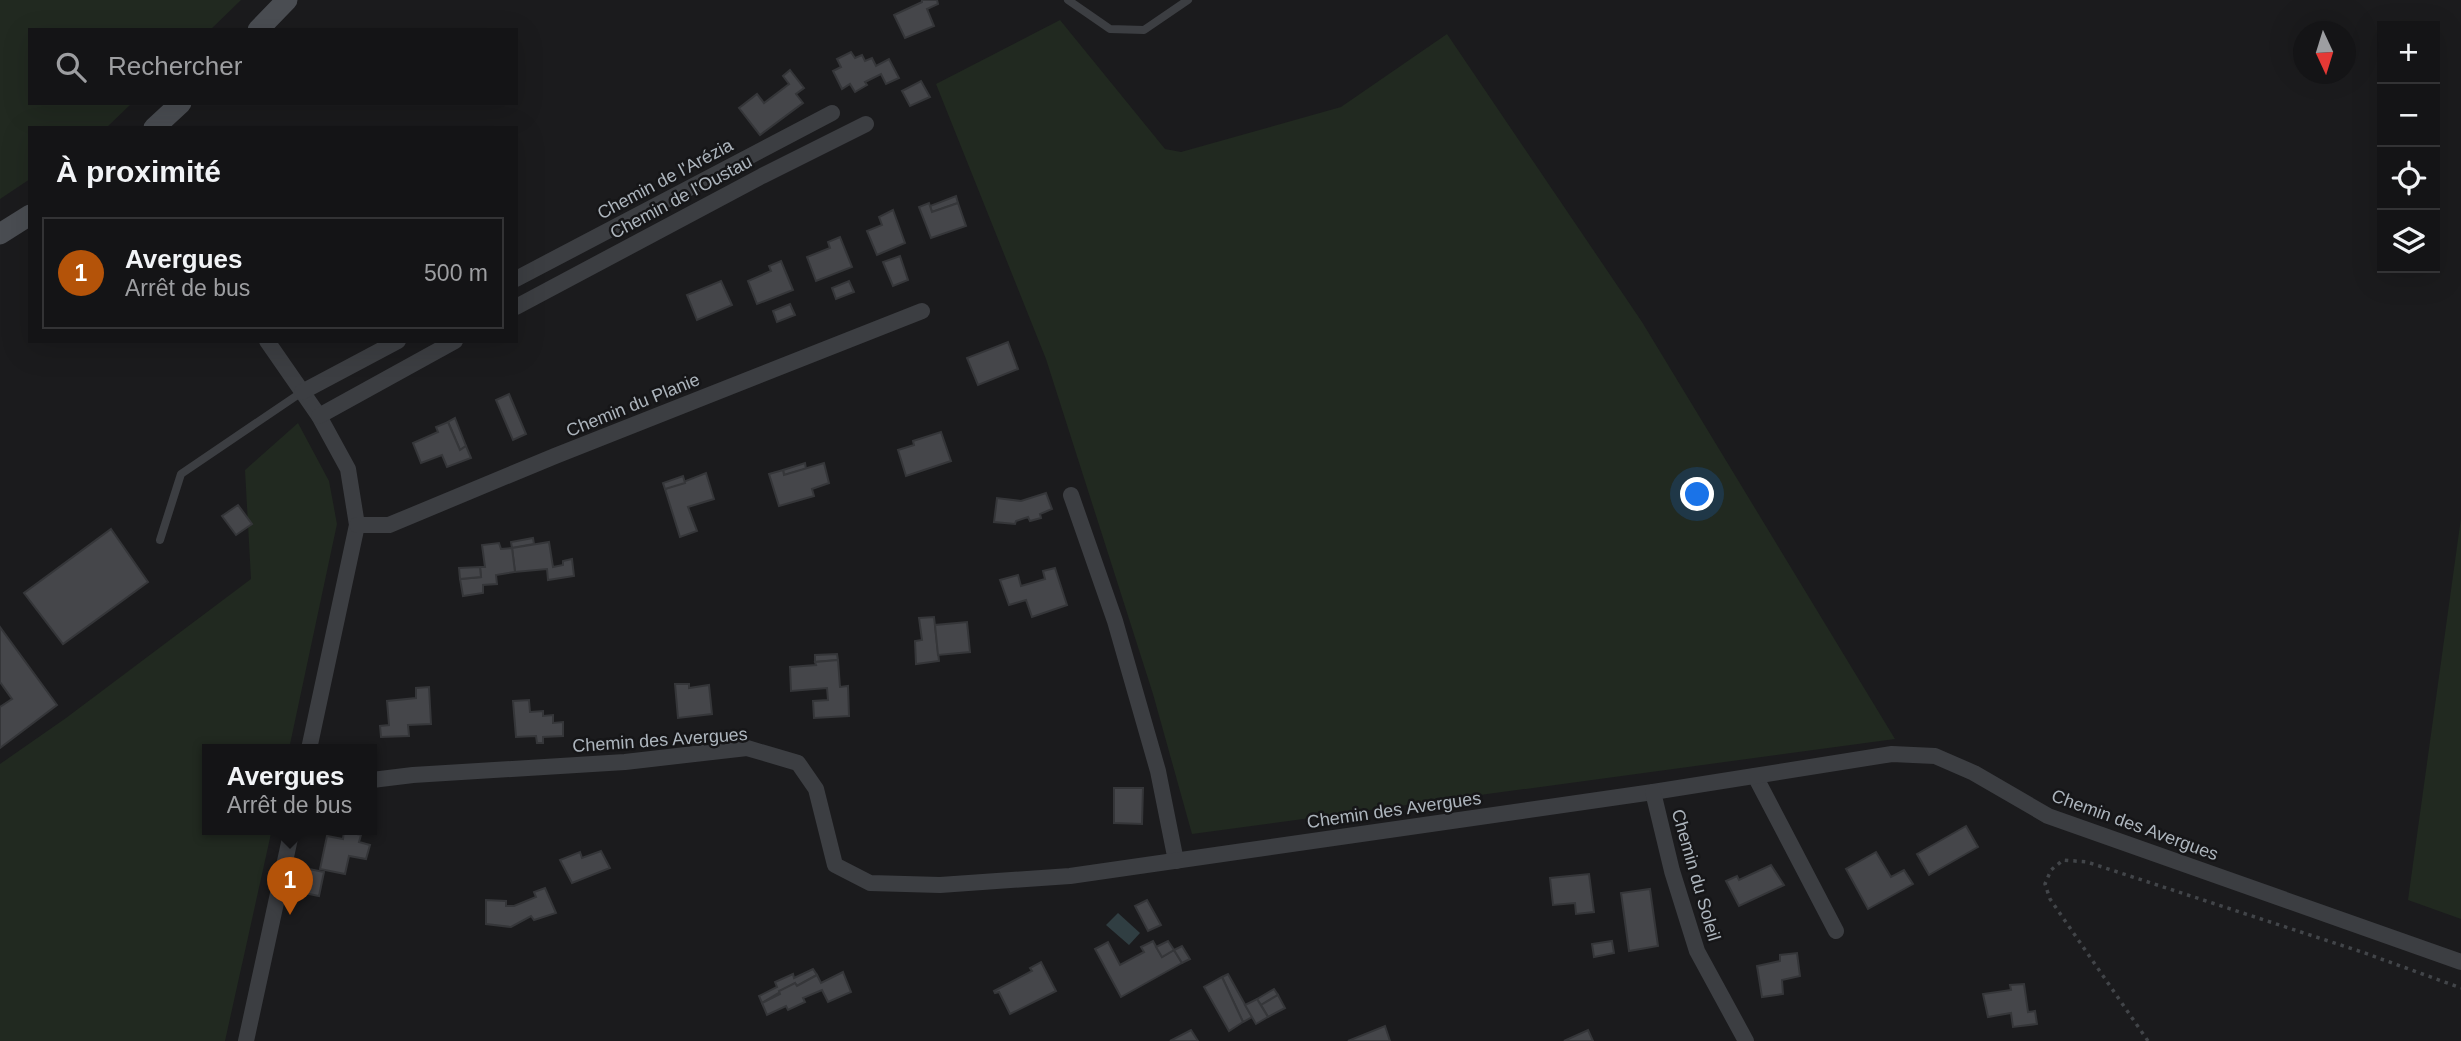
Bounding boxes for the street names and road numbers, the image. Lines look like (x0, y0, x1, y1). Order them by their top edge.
street label: Chemin de l'Arézia (594, 134, 737, 223)
street label: Chemin de l'Oustau (607, 151, 755, 243)
street label: Chemin du Planie (563, 369, 703, 441)
street label: Chemin des Avergues (572, 724, 748, 756)
street label: Chemin des Avergues (2049, 786, 2221, 864)
street label: Chemin des Avergues (1306, 788, 1482, 832)
street label: Chemin du Soleil (1668, 807, 1724, 943)

